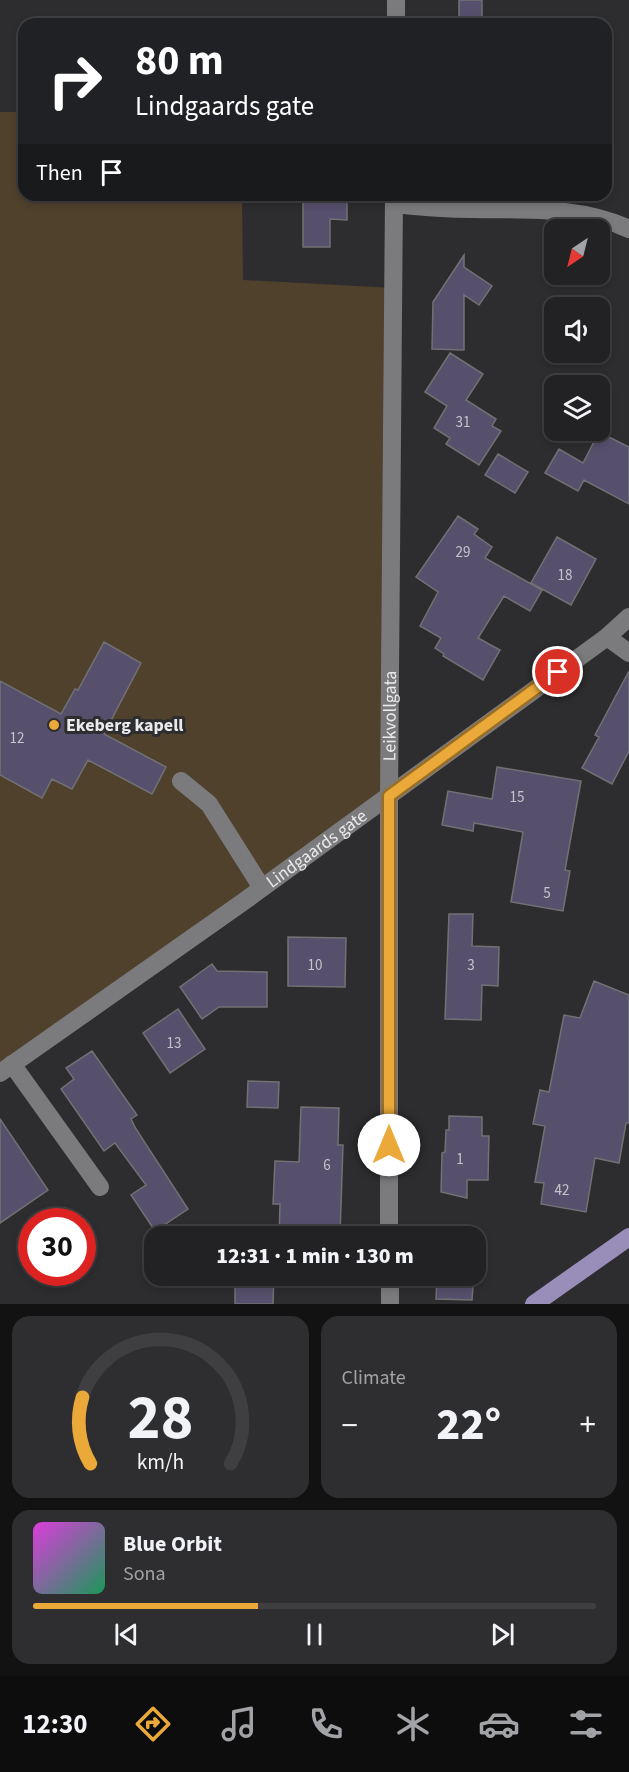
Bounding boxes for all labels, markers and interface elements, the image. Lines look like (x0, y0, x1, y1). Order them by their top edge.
text: 80 m (135, 31, 224, 91)
icon: right (36, 42, 114, 120)
text: Lindgaards gate (135, 87, 314, 126)
icon: arrive (95, 156, 128, 189)
text: Then (36, 157, 83, 189)
north arrow (544, 219, 610, 285)
map controls (544, 219, 610, 441)
button: sound (544, 297, 610, 363)
button: layers (544, 375, 610, 441)
house number: 31 (456, 412, 470, 433)
house number: 29 (456, 542, 470, 563)
house number: 18 (558, 565, 572, 586)
pin (532, 646, 583, 697)
icon: arrive (541, 655, 574, 688)
street label: Leikvollgata (377, 671, 403, 761)
place label: Ekeberg kapell (66, 713, 183, 738)
marker: Ekeberg kapell (47, 718, 61, 732)
house number: 12 (10, 728, 24, 749)
house number: 15 (510, 787, 524, 808)
street label: Lindgaards gate (261, 804, 373, 894)
house number: 5 (543, 883, 551, 904)
house number: 10 (308, 955, 322, 976)
house number: 3 (467, 955, 475, 976)
house number: 13 (167, 1033, 181, 1054)
position arrow (357, 1113, 421, 1177)
house number: 1 (456, 1149, 464, 1170)
house number: 6 (323, 1155, 331, 1176)
house number: 42 (555, 1180, 569, 1201)
speed limit sign: 30 (18, 1208, 96, 1286)
text: 12:31 · 1 min · 130 m (216, 1240, 414, 1272)
text: Climate (342, 1364, 406, 1392)
text: 28 (127, 1374, 193, 1463)
text: 22° (436, 1393, 501, 1457)
text: − (342, 1402, 358, 1449)
text: + (580, 1402, 596, 1449)
text: km/h (136, 1447, 184, 1478)
text: Blue Orbit (123, 1528, 222, 1560)
text: Sona (123, 1560, 166, 1588)
icon: previous (110, 1618, 143, 1651)
icon: pause (298, 1618, 331, 1651)
icon: next (486, 1618, 519, 1651)
icon: directions (132, 1703, 174, 1745)
icon: music (218, 1703, 260, 1745)
icon: phone (305, 1703, 347, 1745)
icon: climate (392, 1703, 434, 1745)
icon: car (478, 1703, 520, 1745)
icon: filters (565, 1703, 607, 1745)
text: 12:30 (22, 1705, 87, 1744)

